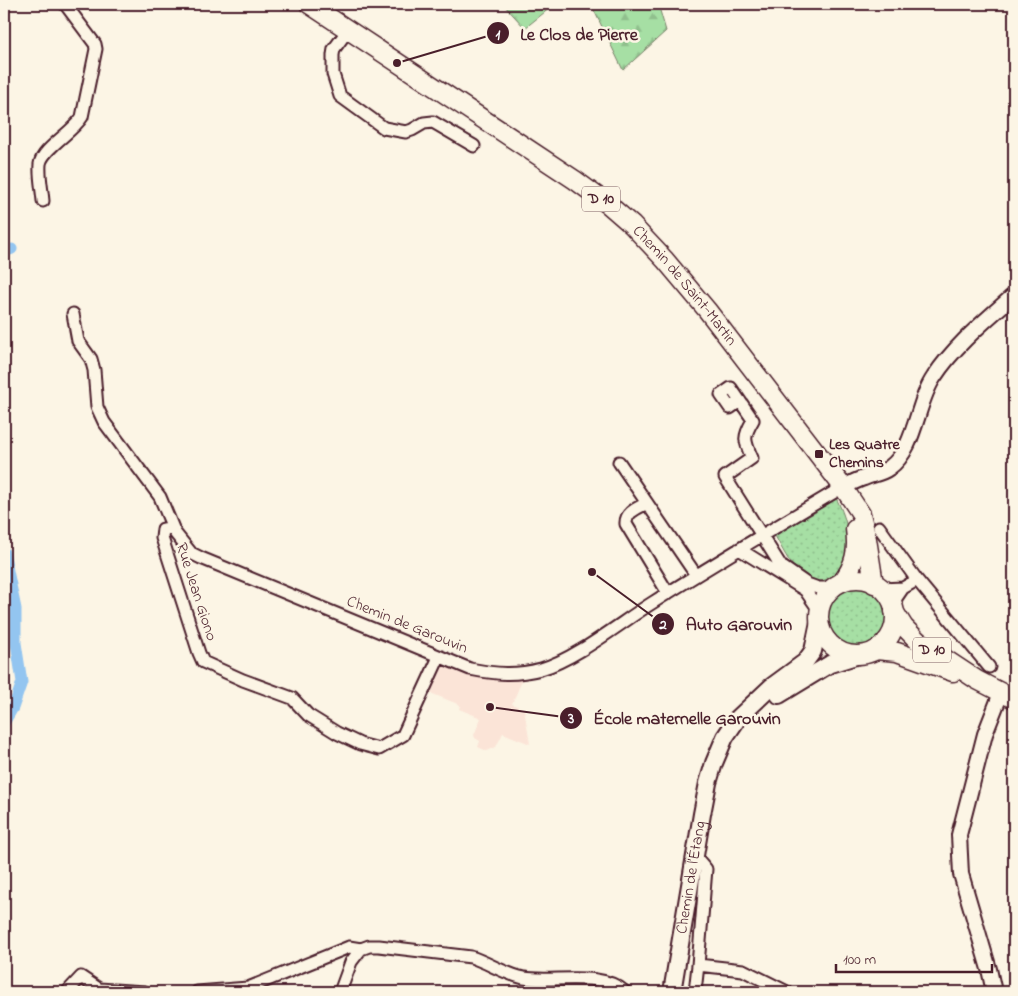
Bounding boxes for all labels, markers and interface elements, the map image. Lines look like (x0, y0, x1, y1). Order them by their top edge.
callout: Le Clos de Pierre (485, 17, 648, 50)
text: Le Clos de Pierre (520, 23, 639, 49)
text: 1 (496, 24, 501, 46)
road number: D 10 (582, 186, 620, 212)
street label: Chemin de Saint-Martin (626, 220, 743, 351)
place label: Les Quatre Chemins (829, 433, 901, 475)
marker: Les Quatre Chemins (813, 448, 825, 460)
street label: Rue Jean Giono (169, 540, 223, 644)
street label: Chemin de Garouvin (343, 590, 471, 660)
callout: Auto Garouvin (650, 608, 802, 641)
text: Auto Garouvin (686, 613, 792, 639)
text: 2 (658, 614, 667, 636)
road number: D 10 (913, 638, 951, 662)
callout: École maternelle Garouvin (558, 702, 791, 735)
text: École maternelle Garouvin (593, 707, 781, 733)
text: 3 (567, 708, 574, 730)
street label: Chemin de l’Étang (670, 819, 713, 936)
scale bar (836, 941, 992, 973)
text: 100 m (843, 949, 876, 971)

